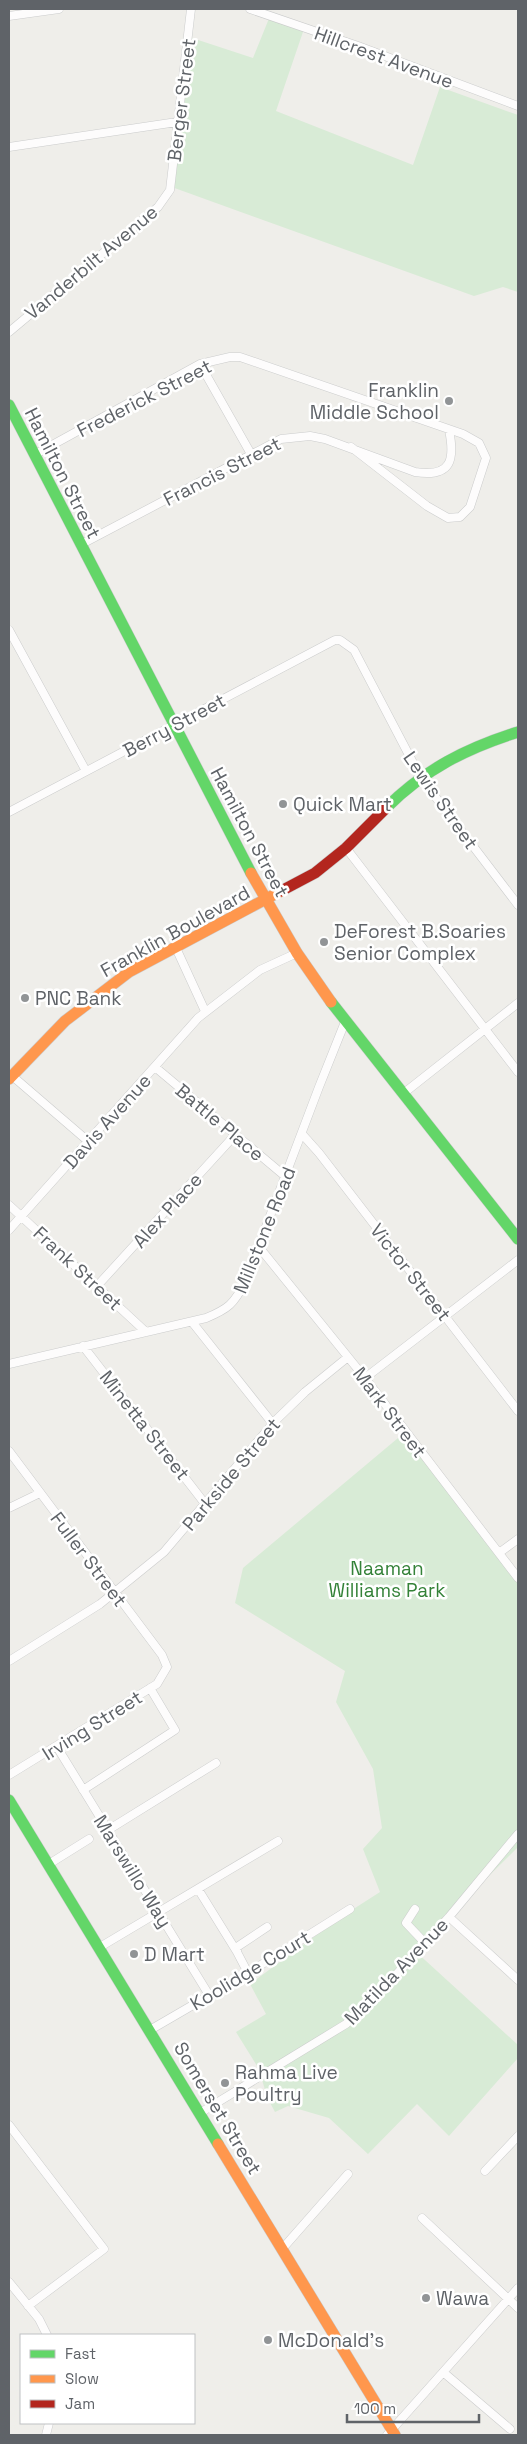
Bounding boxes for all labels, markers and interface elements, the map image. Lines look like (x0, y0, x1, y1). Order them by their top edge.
street label: Hillcrest Avenue (311, 21, 457, 94)
street label: Berger Street (162, 37, 201, 163)
street label: Vanderbilt Avenue (20, 199, 163, 325)
street label: Frederick Street (73, 354, 216, 443)
place label: Franklin Middle School (310, 378, 439, 425)
marker: Franklin Middle School (443, 395, 455, 407)
street label: Hamilton Street (19, 403, 106, 543)
street label: Francis Street (159, 431, 285, 512)
street label: Berry Street (119, 688, 230, 763)
street label: Lewis Street (398, 746, 484, 854)
street label: Hamilton Street (205, 763, 294, 902)
place label: Quick Mart (293, 792, 392, 817)
marker: Quick Mart (277, 798, 289, 810)
street label: Franklin Boulevard (96, 880, 254, 983)
place label: DeForest B.Soaries Senior Complex (334, 919, 506, 966)
marker: DeForest B.Soaries Senior Complex (318, 936, 330, 948)
place label: PNC Bank (35, 986, 121, 1011)
marker: PNC Bank (19, 992, 31, 1004)
street label: Davis Avenue (58, 1069, 157, 1174)
street label: Battle Place (170, 1078, 269, 1167)
street label: Millstone Road (228, 1163, 301, 1297)
street label: Alex Place (127, 1168, 208, 1253)
street label: Victor Street (365, 1218, 457, 1326)
street label: Frank Street (28, 1221, 127, 1316)
street label: Mark Street (347, 1362, 432, 1463)
street label: Minetta Street (94, 1365, 195, 1485)
street label: Parkside Street (177, 1413, 286, 1536)
street label: Fuller Street (45, 1507, 132, 1612)
park label: Naaman Williams Park (329, 1556, 445, 1603)
street label: Irving Street (38, 1685, 147, 1766)
street label: Marswillo Way (88, 1810, 177, 1932)
street label: Matilda Avenue (339, 1912, 454, 2030)
street label: Koolidge Court (186, 1925, 315, 2016)
place label: D Mart (144, 1942, 205, 1967)
marker: D Mart (128, 1948, 140, 1960)
street label: Somerset Street (168, 2037, 267, 2179)
place label: Rahma Live Poultry (235, 2060, 338, 2107)
marker: Rahma Live Poultry (219, 2077, 231, 2089)
place label: Wawa (436, 2286, 489, 2311)
marker: Wawa (420, 2292, 432, 2304)
place label: McDonald's (278, 2328, 384, 2353)
legend (20, 2334, 195, 2424)
marker: McDonald's (262, 2334, 274, 2346)
text: Fast (65, 2344, 96, 2363)
text: Slow (65, 2369, 99, 2388)
scale bar (347, 2392, 480, 2424)
text: Jam (65, 2394, 95, 2413)
text: 100 m (354, 2399, 396, 2418)

